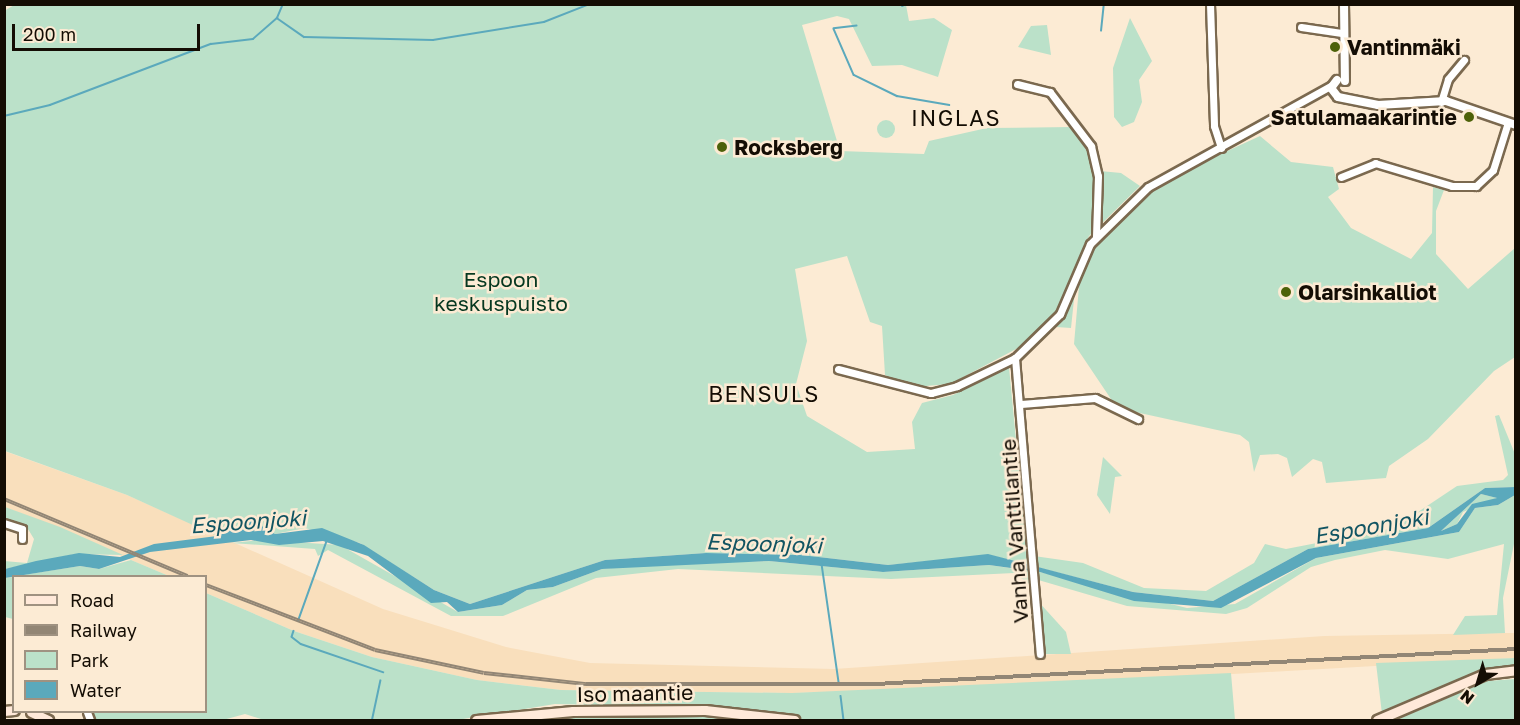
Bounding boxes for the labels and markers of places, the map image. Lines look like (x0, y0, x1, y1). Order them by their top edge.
place label: Vantinmäki (1347, 34, 1461, 60)
marker: Vantinmäki (1328, 40, 1342, 54)
place label: Satulamaakarintie (1271, 104, 1457, 130)
marker: Satulamaakarintie (1462, 110, 1476, 124)
place label: Rocksberg (734, 134, 843, 160)
marker: Rocksberg (715, 140, 729, 154)
place label: Olarsinkalliot (1298, 279, 1437, 305)
marker: Olarsinkalliot (1279, 285, 1293, 299)

